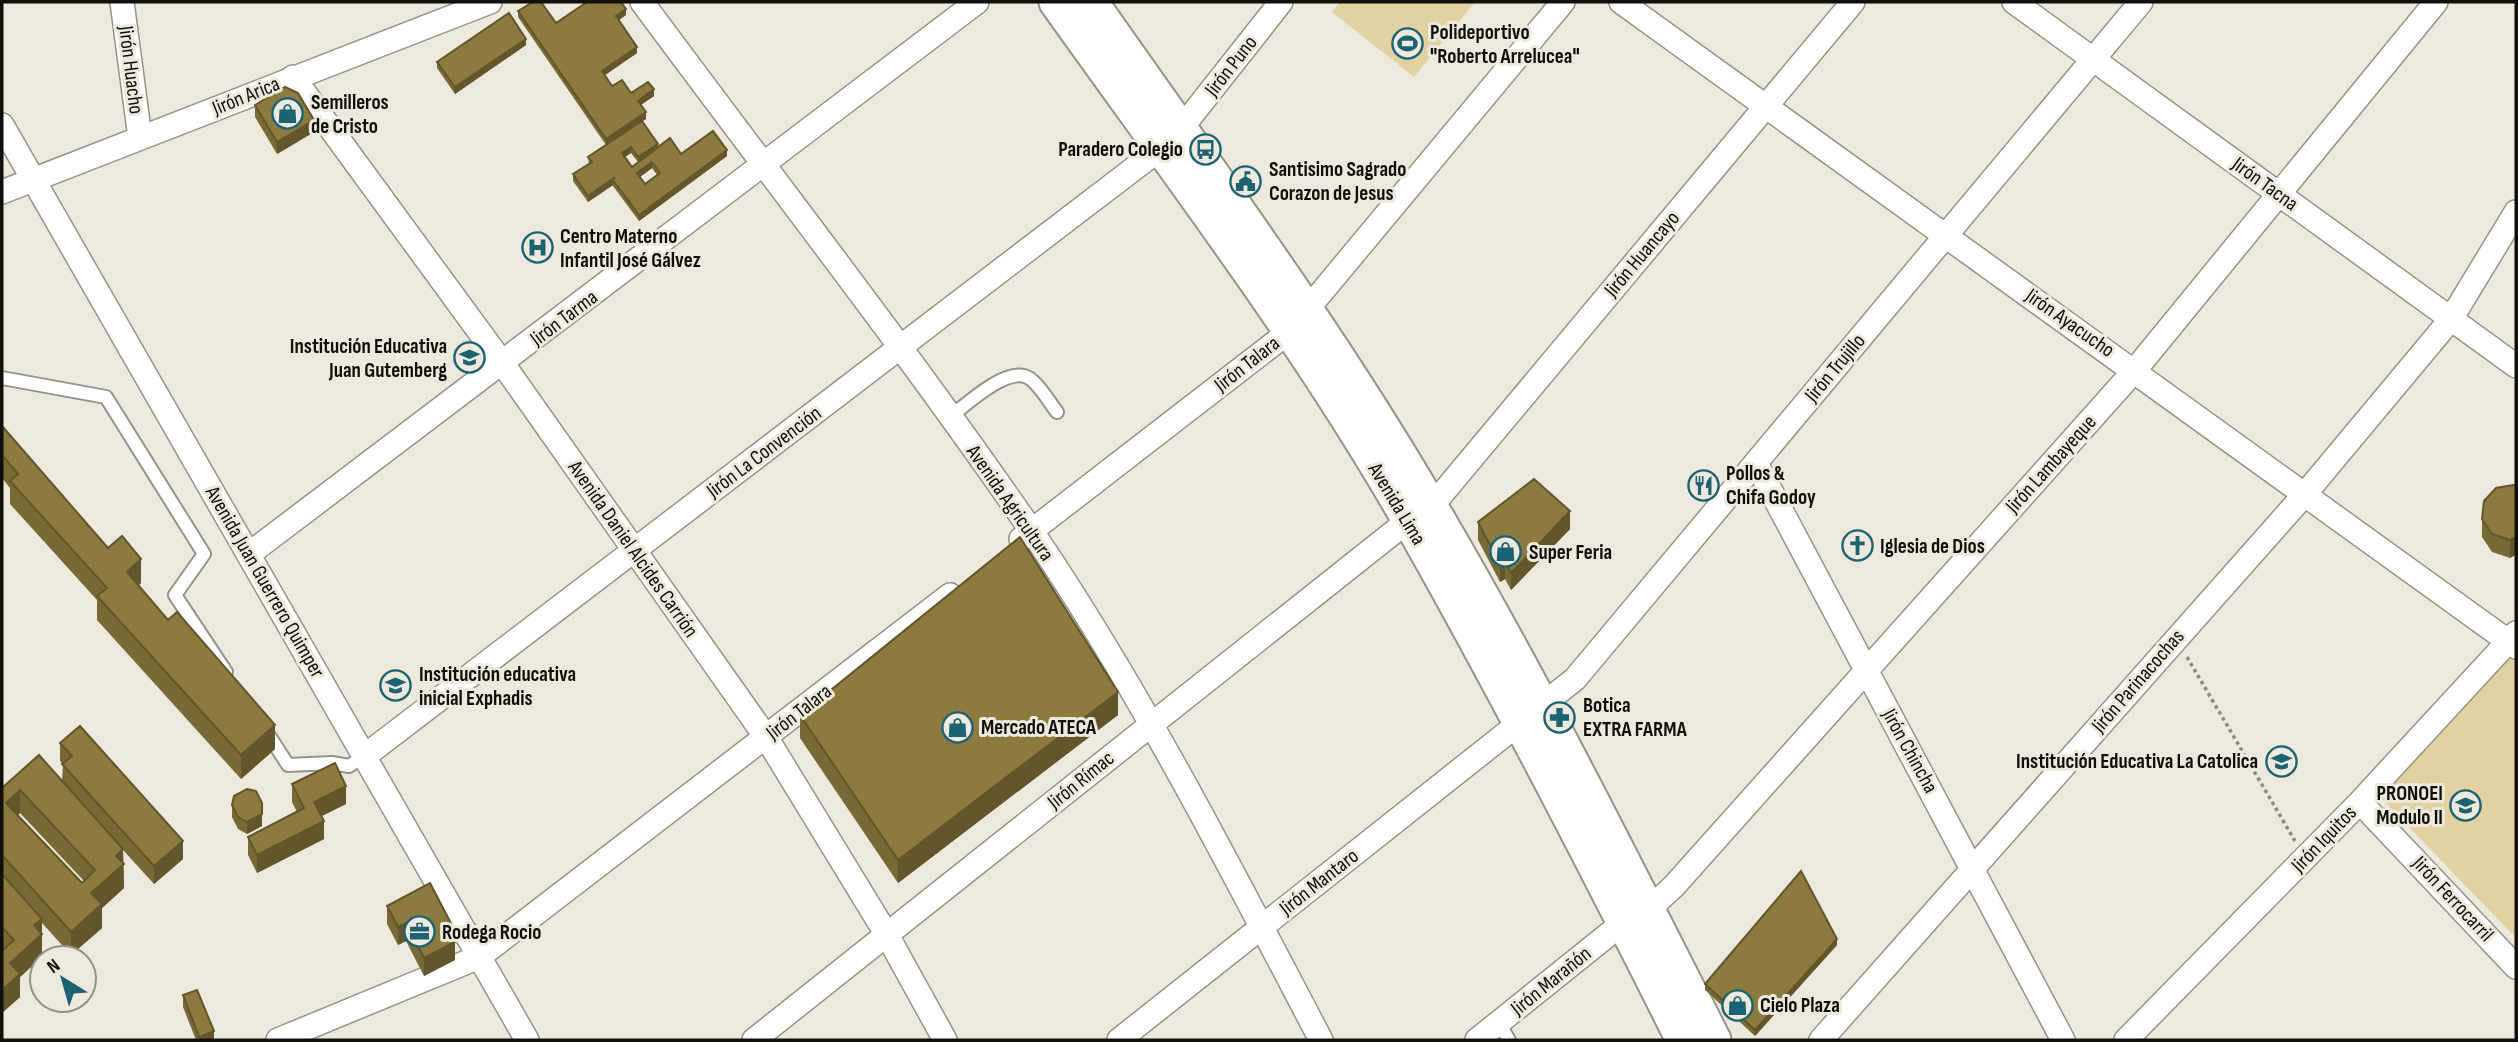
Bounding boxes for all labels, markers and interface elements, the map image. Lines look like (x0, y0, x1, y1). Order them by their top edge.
place label: Polideportivo "Roberto Arrelucea" (1430, 20, 1580, 69)
street label: Jirón Huacho (113, 24, 149, 115)
sports icon: Polideportivo "Roberto Arrelucea" (1390, 27, 1424, 61)
street label: Jirón Puno (1199, 31, 1262, 102)
street label: Jirón Arica (208, 71, 283, 121)
place label: Semilleros de Cristo (311, 90, 389, 139)
shop icon: Semilleros de Cristo (271, 97, 305, 131)
bus stop icon: Paradero Colegio (1189, 132, 1223, 166)
place label: Paradero Colegio (1058, 137, 1183, 162)
street label: Jirón Tacna (2226, 151, 2303, 216)
place label: Santisimo Sagrado Corazon de Jesus (1269, 157, 1406, 206)
public building icon: Santisimo Sagrado Corazon de Jesus (1229, 164, 1263, 198)
street label: Jirón Huancayo (1598, 206, 1685, 303)
place label: Centro Materno Infantil José Gálvez (560, 224, 701, 273)
hospital icon: Centro Materno Infantil José Gálvez (520, 231, 554, 265)
street label: Jirón Ayacucho (2020, 283, 2119, 363)
street label: Jirón Tarma (525, 285, 603, 352)
street label: Jirón Trujillo (1799, 329, 1871, 408)
street label: Jirón Talara (1209, 331, 1285, 398)
place label: Institución Educativa Juan Gutemberg (290, 334, 447, 383)
school or university icon: Institución Educativa Juan Gutemberg (453, 341, 487, 375)
street label: Jirón La Convención (701, 401, 826, 504)
street label: Jirón Lambayeque (2000, 410, 2102, 519)
street label: Avenida Agricultura (960, 439, 1059, 566)
street label: Avenida Daniel Alcides Carrión (562, 455, 704, 642)
street label: Avenida Lima (1362, 458, 1431, 550)
place label: Pollos & Chifa Godoy (1726, 461, 1816, 510)
restaurant icon: Pollos & Chifa Godoy (1686, 468, 1720, 502)
street label: Avenida Juan Guerrero Quimper (199, 481, 330, 682)
church icon: Iglesia de Dios (1840, 529, 1874, 563)
place label: Iglesia de Dios (1880, 534, 1985, 559)
shop icon: Super Feria (1489, 535, 1523, 569)
place label: Super Feria (1529, 540, 1612, 565)
street label: Jirón Parinacochas (2086, 624, 2190, 739)
place label: Institución educativa inicial Exphadis (419, 662, 576, 711)
school or university icon: Institución educativa inicial Exphadis (379, 669, 413, 703)
street label: Jirón Talara (761, 679, 837, 746)
place label: Botica EXTRA FARMA (1583, 693, 1688, 742)
pharmacy icon: Botica EXTRA FARMA (1543, 700, 1577, 734)
street label: Jirón Chincha (1876, 704, 1943, 798)
shop icon: Mercado ATECA (941, 710, 975, 744)
place label: Mercado ATECA (981, 715, 1097, 740)
school or university icon: Institución Educativa La Catolica (2264, 744, 2298, 778)
street label: Jirón Rímac (1042, 746, 1119, 815)
place label: Institución Educativa La Catolica (2016, 749, 2258, 774)
place label: PRONOEI Modulo II (2376, 781, 2443, 830)
school or university icon: PRONOEI Modulo II (2449, 788, 2483, 822)
street label: Jirón Iquitos (2285, 800, 2362, 878)
street label: Jirón Mantaro (1274, 843, 1364, 921)
street label: Jirón Ferrocarril (2406, 850, 2499, 947)
office icon: Rodega Rocio (402, 915, 436, 949)
place label: Rodega Rocio (442, 920, 541, 945)
street label: Jirón Marañón (1505, 941, 1596, 1022)
north arrow (28, 944, 98, 1014)
text: N (43, 954, 65, 979)
shop icon: Cielo Plaza (1720, 988, 1754, 1022)
place label: Cielo Plaza (1760, 993, 1840, 1018)

